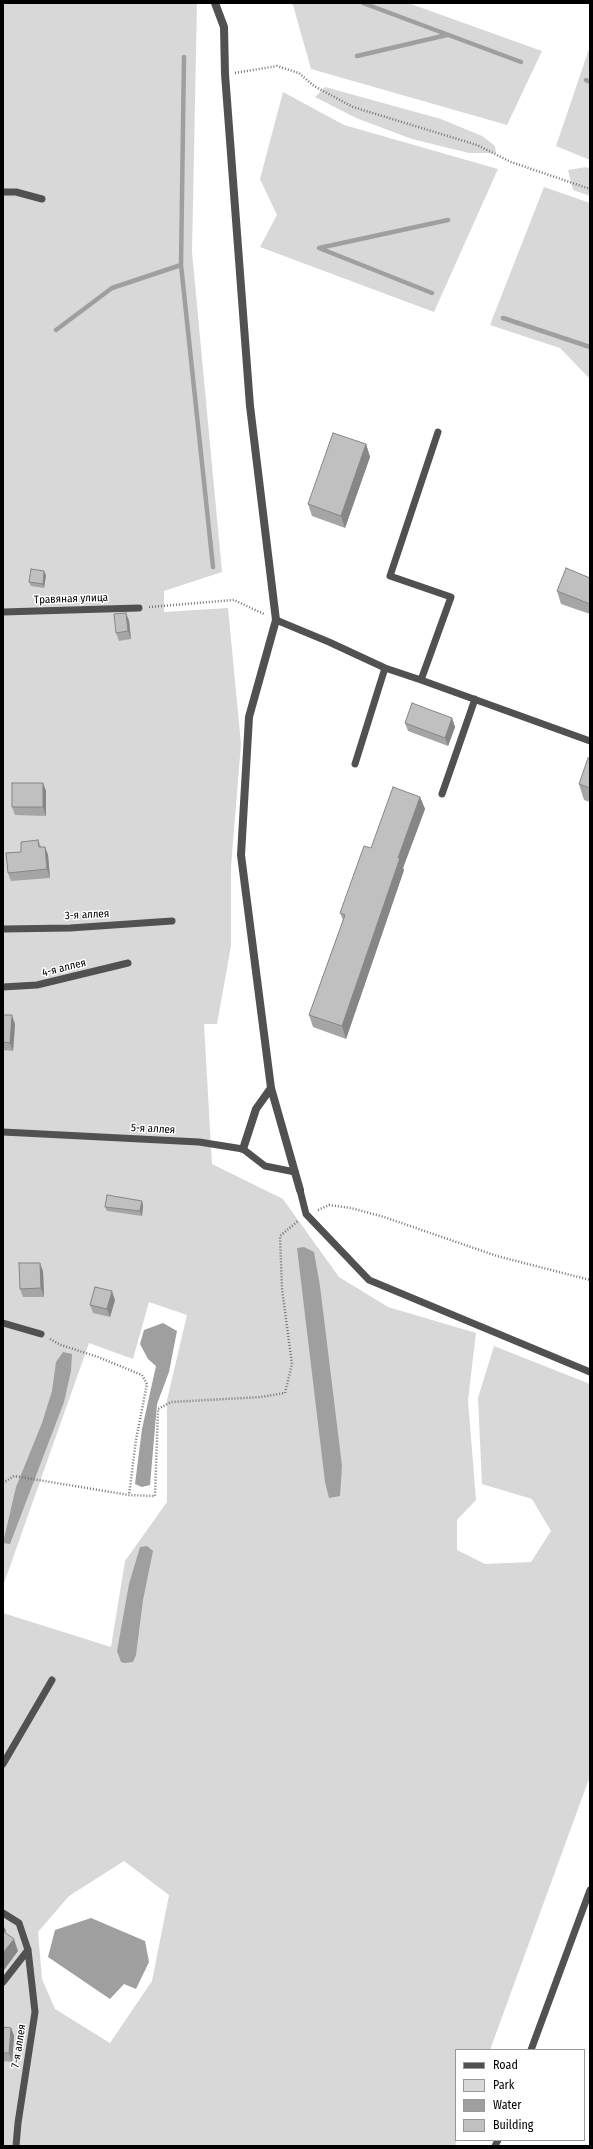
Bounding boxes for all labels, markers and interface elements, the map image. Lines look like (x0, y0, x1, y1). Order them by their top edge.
street label: Травяная улица (34, 591, 108, 607)
street label: 3-я аллея (64, 907, 110, 923)
street label: 4-я аллея (41, 956, 87, 980)
street label: 5-я аллея (130, 1121, 176, 1137)
street label: 7-я аллея (9, 2023, 29, 2069)
legend (455, 2049, 585, 2141)
text: Road (493, 2058, 518, 2072)
text: Park (493, 2078, 514, 2092)
text: Water (493, 2098, 521, 2112)
text: Building (493, 2118, 533, 2132)

